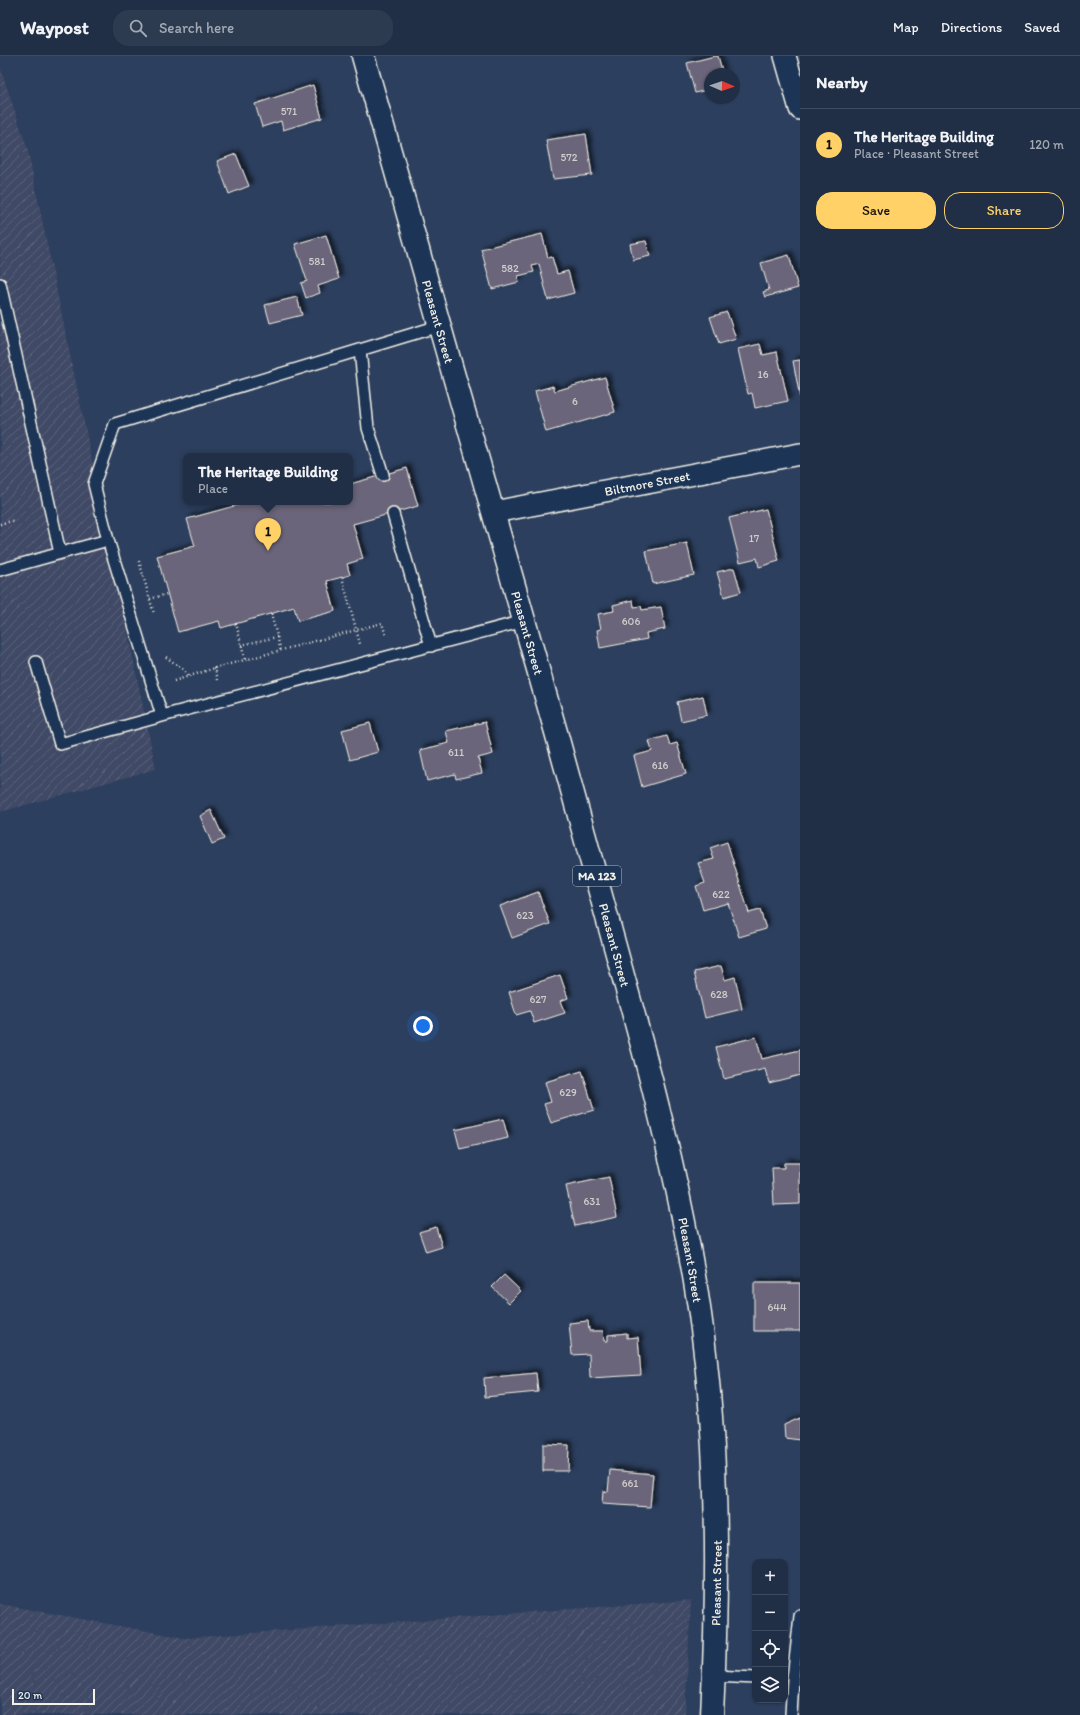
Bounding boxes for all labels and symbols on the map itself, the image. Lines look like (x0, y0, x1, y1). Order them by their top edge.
north arrow (704, 68, 740, 104)
house number: 571 (281, 105, 297, 118)
house number: 572 (560, 151, 578, 164)
house number: 581 (309, 255, 325, 268)
house number: 582 (501, 262, 519, 275)
street label: Pleasant Street (419, 278, 457, 365)
house number: 16 (758, 368, 769, 381)
house number: 6 (572, 395, 578, 408)
street label: Biltmore Street (603, 468, 692, 499)
pin: 1 (255, 518, 281, 551)
house number: 17 (749, 532, 760, 545)
street label: Pleasant Street (508, 589, 546, 677)
house number: 606 (622, 615, 640, 628)
house number: 611 (448, 746, 464, 759)
house number: 616 (652, 759, 669, 772)
road number: MA 123 (573, 866, 621, 886)
house number: 622 (712, 888, 730, 901)
street label: Pleasant Street (596, 902, 633, 989)
house number: 623 (516, 909, 534, 922)
house number: 628 (710, 988, 728, 1001)
house number: 627 (529, 993, 547, 1006)
your location (413, 1016, 433, 1036)
house number: 629 (559, 1086, 577, 1099)
house number: 631 (584, 1195, 600, 1208)
street label: Pleasant Street (675, 1216, 705, 1304)
house number: 644 (767, 1301, 787, 1314)
house number: 661 (622, 1477, 638, 1490)
street label: Pleasant Street (708, 1540, 725, 1626)
scale bar (12, 1687, 95, 1706)

